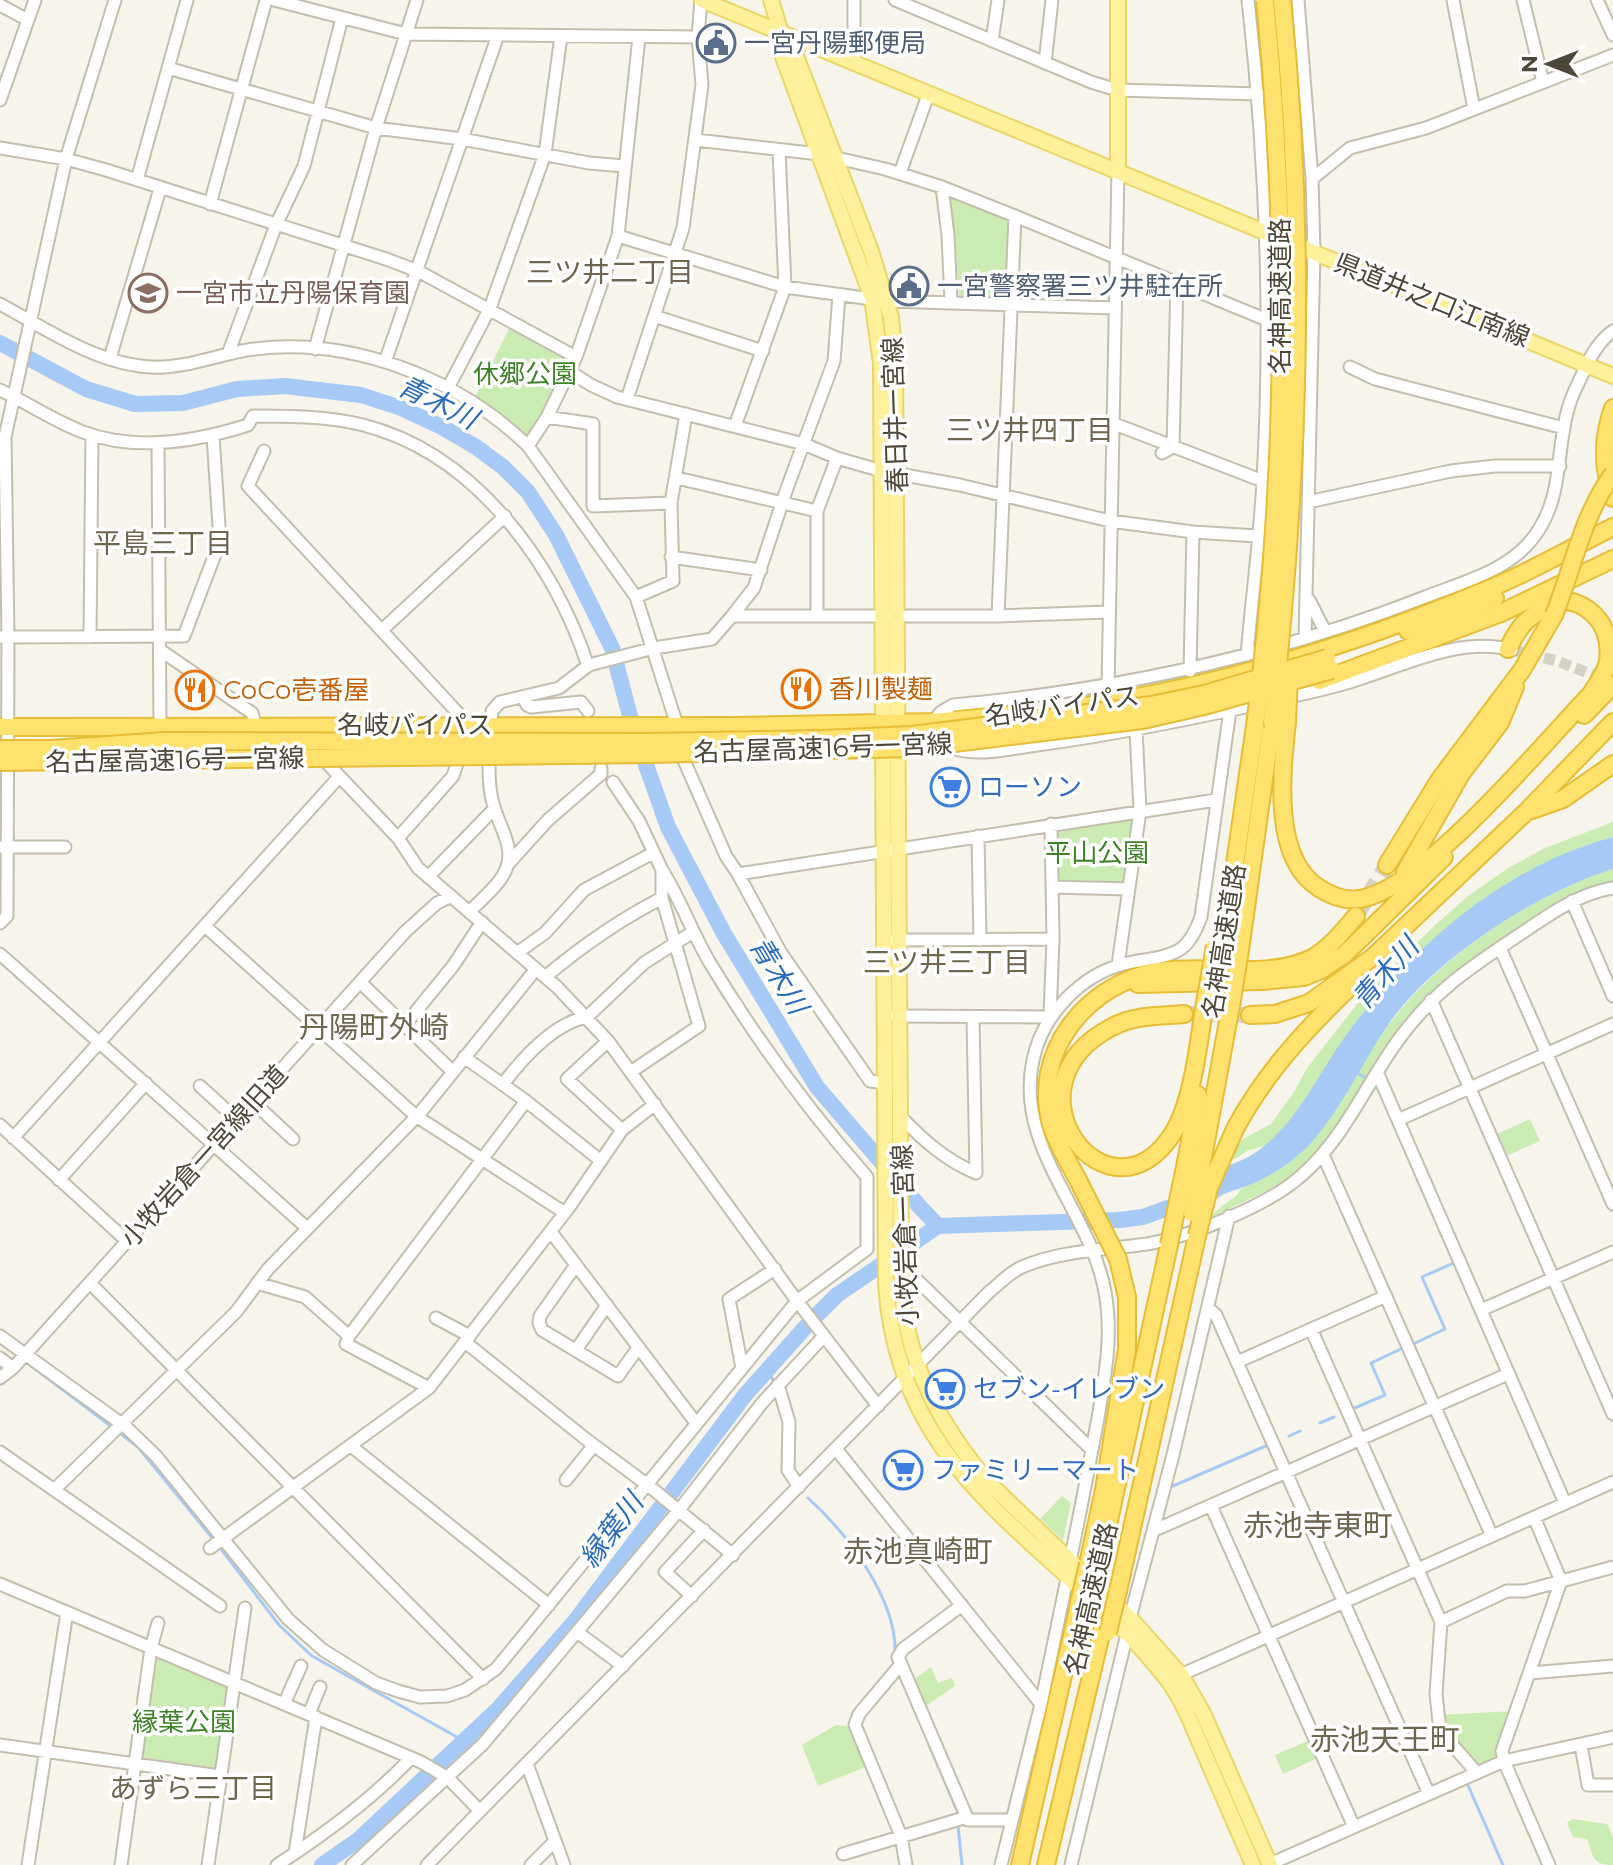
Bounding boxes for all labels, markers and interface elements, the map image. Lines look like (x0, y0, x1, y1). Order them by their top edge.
public building icon: 一宮丹陽郵便局 (695, 22, 737, 64)
north arrow (1509, 24, 1589, 104)
place label: 一宮丹陽郵便局 (744, 27, 926, 59)
text: N (1516, 55, 1543, 73)
street label: 名神高速道路 (1264, 218, 1296, 374)
street label: 県道井之口江南線 (1330, 246, 1534, 354)
district label: 三ツ井二丁目 (526, 255, 694, 289)
public building icon: 一宮警察署三ツ井駐在所 (888, 265, 930, 307)
place label: 一宮警察署三ツ井駐在所 (937, 270, 1223, 302)
school or university icon: 一宮市立丹陽保育園 (127, 272, 169, 314)
place label: 一宮市立丹陽保育園 (176, 277, 410, 309)
street label: 春日井一宮線 (876, 336, 914, 494)
park label: 休郷公園 (473, 358, 577, 390)
water label: 青木川 (393, 368, 486, 437)
district label: 三ツ井四丁目 (946, 413, 1114, 447)
district label: 平島三丁目 (93, 526, 233, 560)
restaurant icon: 香川製麺 (780, 668, 822, 710)
restaurant icon: CoCo壱番屋 (174, 669, 216, 711)
place label: 香川製麺 (829, 673, 933, 705)
place label: CoCo壱番屋 (223, 674, 369, 706)
street label: 名岐バイパス (983, 679, 1141, 733)
street label: 名岐バイパス (337, 709, 493, 741)
street label: 名古屋高速16号一宮線 (693, 727, 953, 769)
street label: 名古屋高速16号一宮線 (45, 742, 305, 778)
supermarket icon: ローソン (929, 766, 971, 808)
place label: ローソン (978, 771, 1082, 803)
park label: 平山公園 (1045, 837, 1149, 869)
street label: 名神高速道路 (1196, 861, 1252, 1021)
water label: 青木川 (1345, 928, 1427, 1016)
water label: 青木川 (743, 930, 817, 1022)
district label: 三ツ井三丁目 (863, 945, 1031, 979)
district label: 丹陽町外崎 (299, 1009, 449, 1046)
street label: 小牧岩倉一宮線旧道 (114, 1058, 294, 1254)
street label: 小牧岩倉一宮線 (886, 1143, 924, 1327)
supermarket icon: セブン-イレブン (924, 1368, 966, 1410)
place label: セブン-イレブン (973, 1373, 1165, 1405)
supermarket icon: ファミリーマート (882, 1449, 924, 1491)
place label: ファミリーマート (931, 1454, 1139, 1486)
water label: 縁葉川 (572, 1484, 652, 1574)
district label: 赤池寺東町 (1243, 1507, 1393, 1544)
street label: 名神高速道路 (1058, 1519, 1124, 1679)
district label: 赤池真崎町 (843, 1533, 993, 1570)
park label: 縁葉公園 (132, 1706, 236, 1738)
district label: 赤池天王町 (1310, 1721, 1460, 1758)
district label: あずら三丁目 (109, 1771, 277, 1805)

